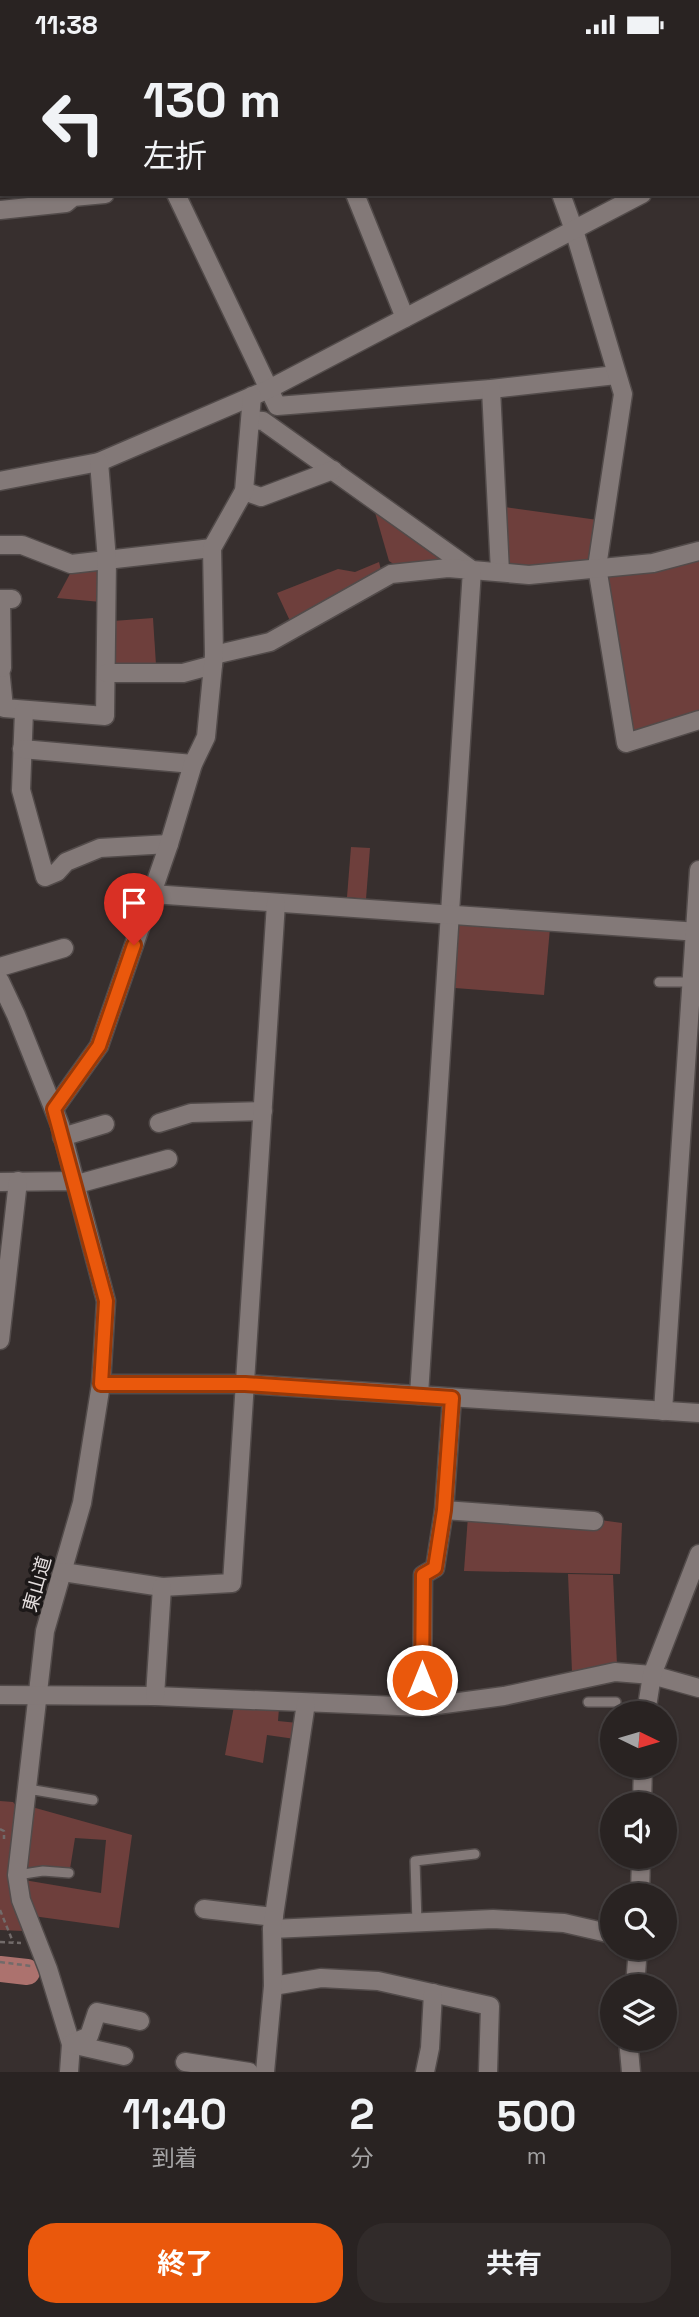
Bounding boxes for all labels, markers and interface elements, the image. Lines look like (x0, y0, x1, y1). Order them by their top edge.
text: 11:38 (35, 8, 98, 42)
text: 130 m (143, 69, 281, 131)
icon: left (28, 77, 119, 168)
text: 左折 (143, 136, 207, 176)
pin (104, 873, 164, 945)
icon: arrive (115, 884, 153, 922)
street label: 東山道 (17, 1553, 57, 1615)
position arrow (385, 1643, 459, 1717)
north arrow (600, 1701, 677, 1778)
map controls (600, 1701, 677, 2051)
button: sound (600, 1792, 677, 1869)
button: search (600, 1883, 677, 1960)
button: layers (600, 1974, 677, 2051)
text: 11:40 (122, 2088, 227, 2141)
text: 2 (349, 2088, 374, 2141)
text: 500 (497, 2090, 576, 2143)
text: m (527, 2141, 547, 2171)
text: 到着 (152, 2143, 198, 2173)
text: 分 (350, 2143, 373, 2173)
button: 終了 (28, 2223, 343, 2303)
button: 共有 (357, 2223, 671, 2303)

